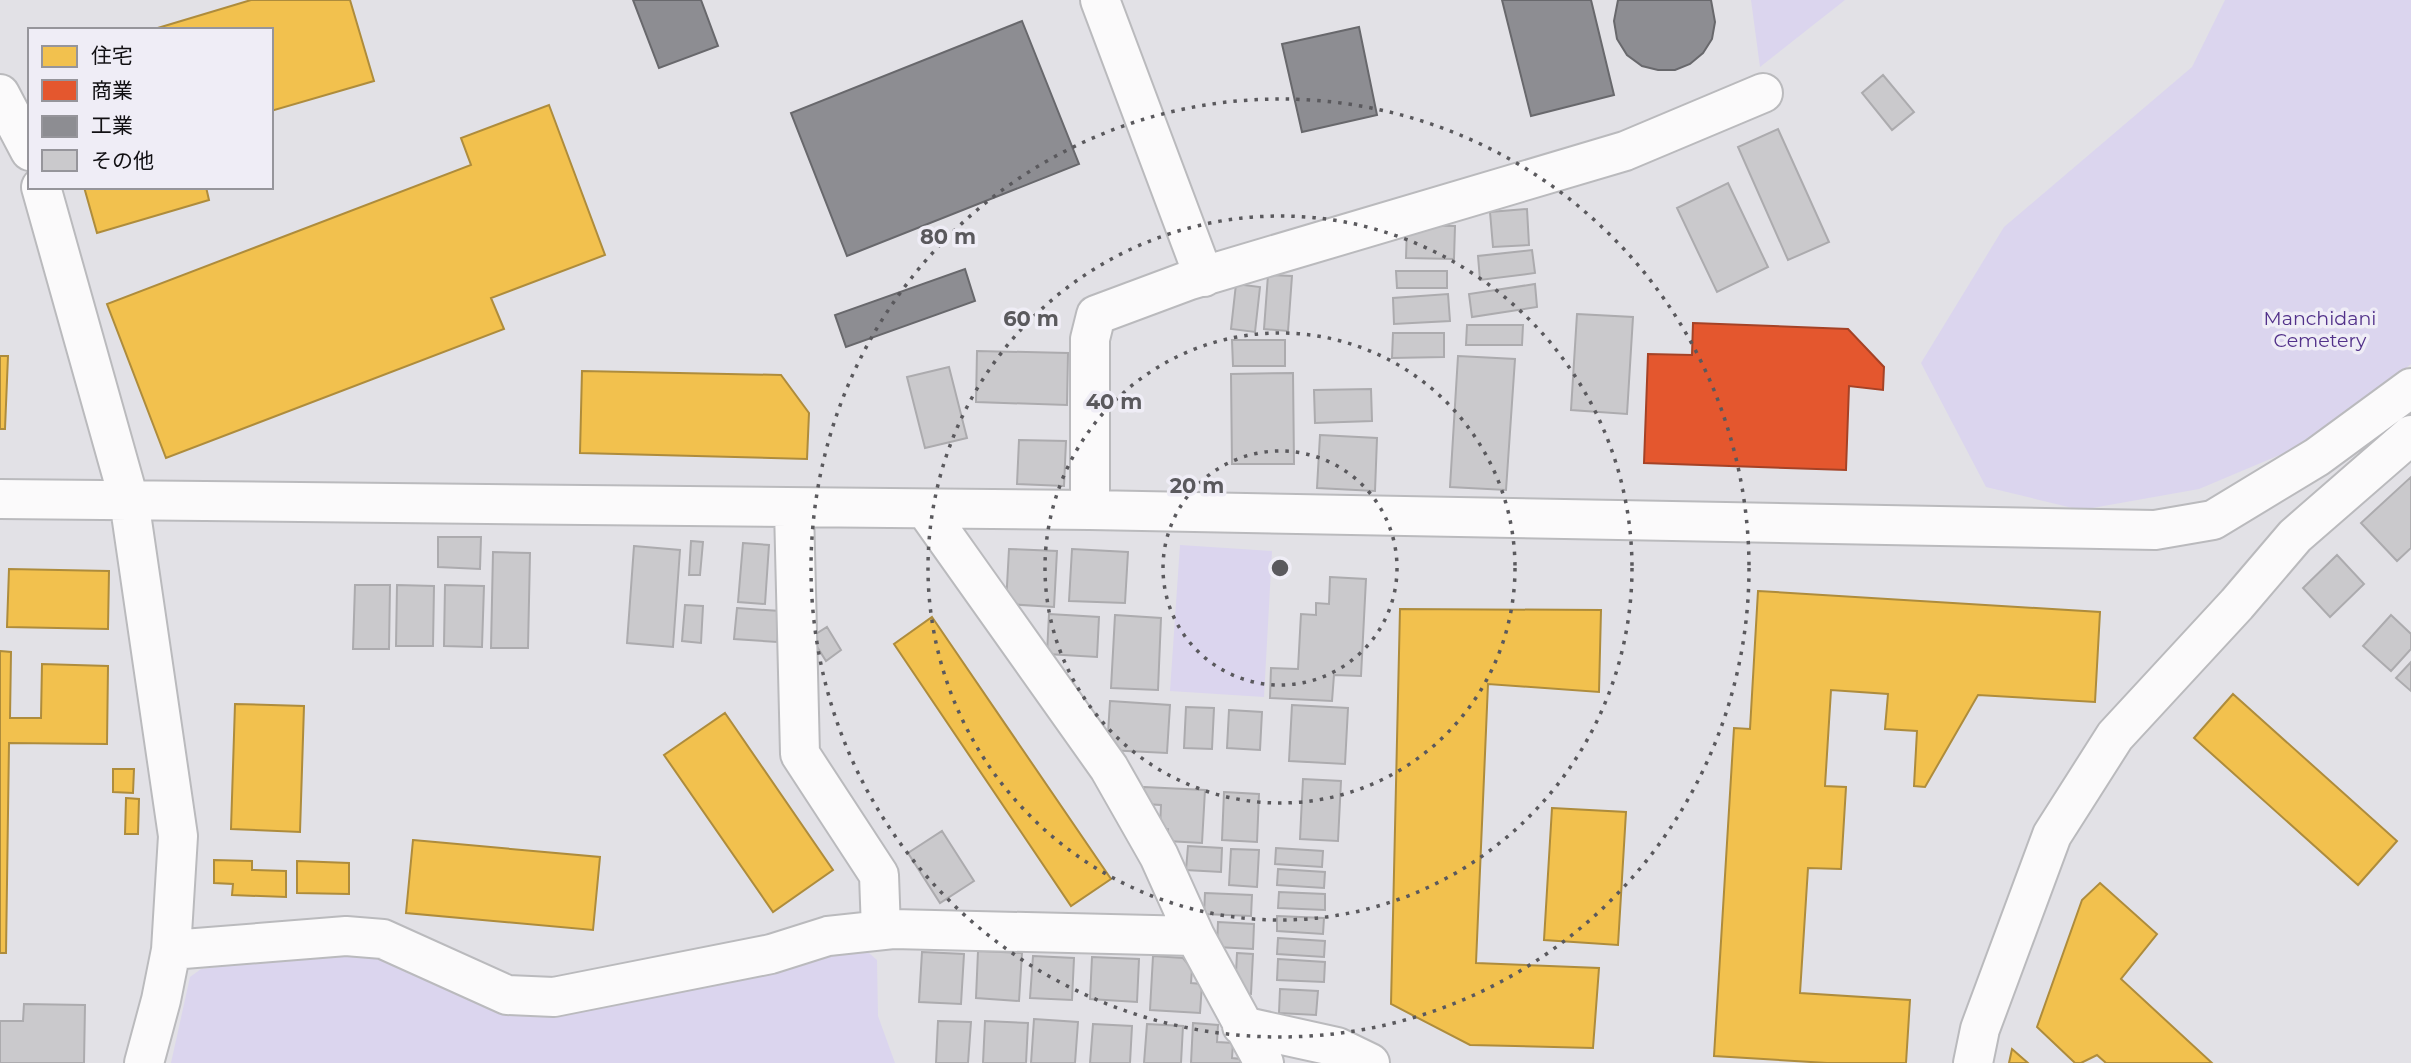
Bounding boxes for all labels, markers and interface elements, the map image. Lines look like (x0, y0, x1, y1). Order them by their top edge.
legend (28, 28, 273, 189)
text: 住宅 (91, 43, 133, 68)
text: 商業 (91, 78, 133, 103)
text: 工業 (91, 113, 133, 138)
text: その他 (91, 148, 154, 173)
text: 80 m (920, 224, 976, 249)
text: 60 m (1003, 306, 1059, 331)
park label: Manchidani Cemetery (2264, 307, 2376, 352)
text: 40 m (1086, 389, 1142, 414)
text: 20 m (1170, 473, 1224, 498)
centre of rings (1268, 556, 1292, 580)

